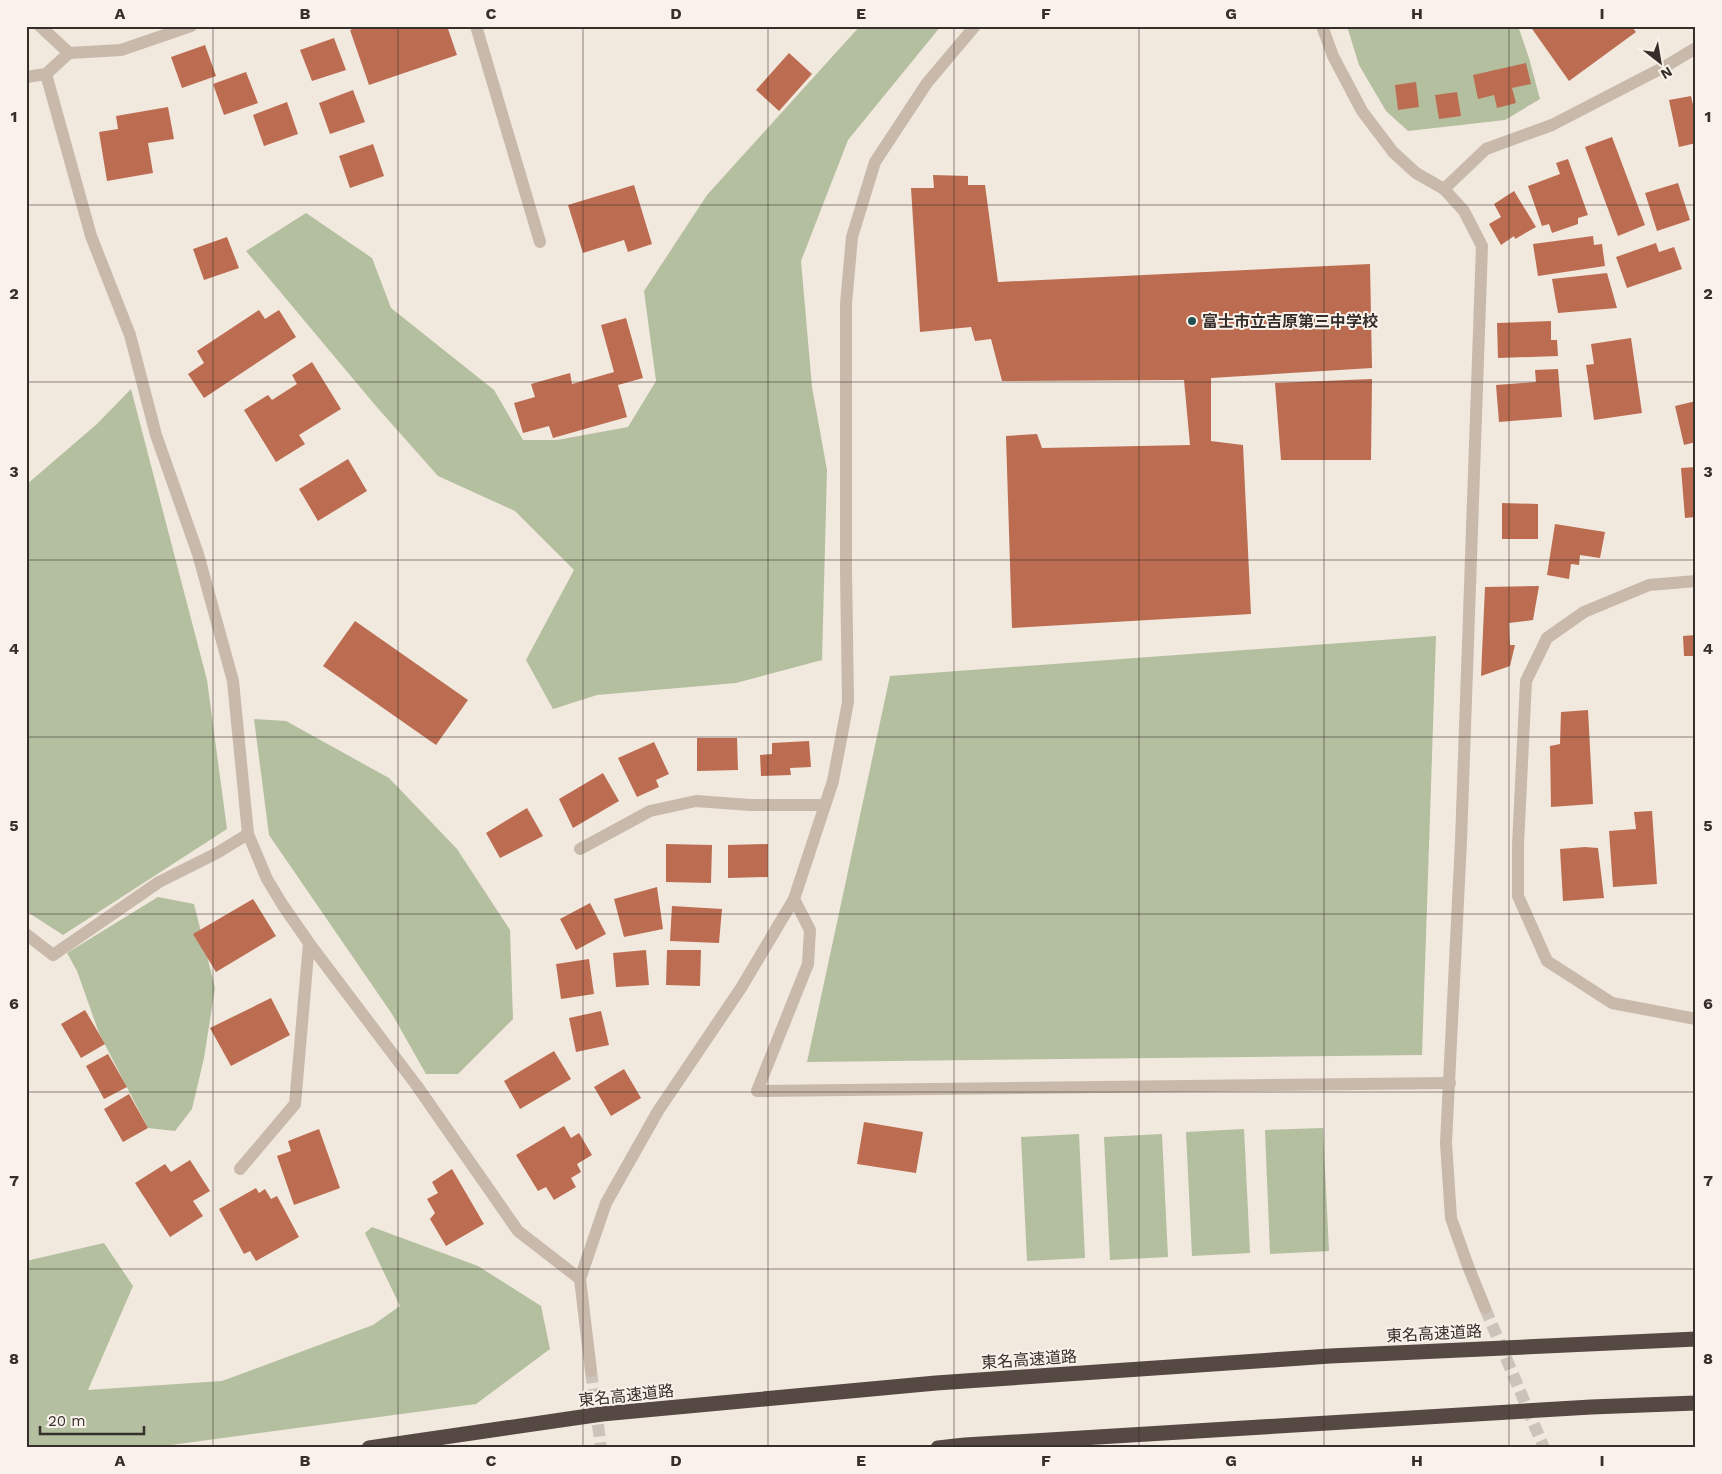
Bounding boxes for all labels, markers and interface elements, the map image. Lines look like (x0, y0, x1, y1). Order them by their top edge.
text: A (115, 4, 126, 23)
text: B (300, 4, 311, 23)
text: C (486, 4, 497, 23)
text: D (670, 4, 682, 23)
text: E (856, 4, 866, 23)
text: F (1041, 4, 1051, 23)
text: G (1225, 4, 1237, 23)
text: H (1411, 4, 1423, 23)
text: I (1599, 4, 1605, 23)
north arrow (1634, 38, 1684, 88)
text: N (1658, 64, 1675, 83)
text: 1 (11, 107, 17, 126)
text: 1 (1705, 107, 1711, 126)
text: 2 (9, 284, 19, 303)
text: 2 (1703, 284, 1713, 303)
place label: 富士市立吉原第三中学校 (1202, 312, 1378, 331)
marker: 富士市立吉原第三中学校 (1186, 315, 1198, 327)
text: 3 (9, 462, 19, 481)
text: 3 (1703, 462, 1713, 481)
text: 4 (9, 639, 19, 658)
text: 4 (1703, 639, 1713, 658)
text: 5 (9, 816, 19, 835)
text: 5 (1703, 816, 1713, 835)
text: 6 (9, 994, 19, 1013)
text: 6 (1703, 994, 1713, 1013)
text: 7 (9, 1171, 19, 1190)
text: 7 (1703, 1171, 1713, 1190)
street label: 東名高速道路 (1386, 1321, 1482, 1345)
street label: 東名高速道路 (980, 1347, 1078, 1372)
text: 8 (9, 1349, 19, 1368)
text: 8 (1703, 1349, 1713, 1368)
street label: 東名高速道路 (577, 1381, 675, 1410)
scale bar (40, 1404, 144, 1436)
text: 20 m (48, 1412, 86, 1430)
text: A (115, 1451, 126, 1470)
text: B (300, 1451, 311, 1470)
text: C (486, 1451, 497, 1470)
text: D (670, 1451, 682, 1470)
text: E (856, 1451, 866, 1470)
text: F (1041, 1451, 1051, 1470)
text: G (1225, 1451, 1237, 1470)
text: H (1411, 1451, 1423, 1470)
text: I (1599, 1451, 1605, 1470)

